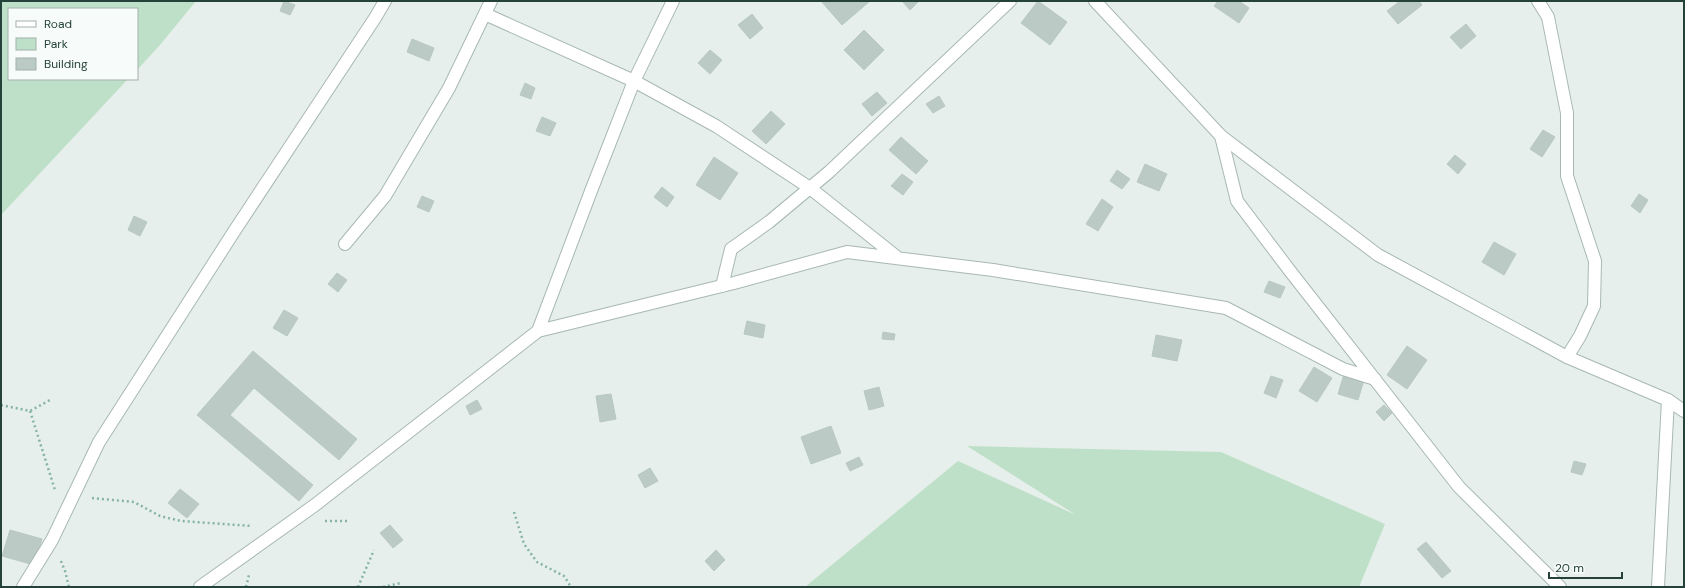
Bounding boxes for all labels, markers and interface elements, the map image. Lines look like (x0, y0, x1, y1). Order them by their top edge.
legend (8, 8, 138, 80)
text: Road (44, 16, 72, 32)
text: Park (44, 36, 68, 52)
text: Building (44, 56, 88, 72)
scale bar (1549, 554, 1622, 580)
text: 20 m (1555, 560, 1584, 576)

